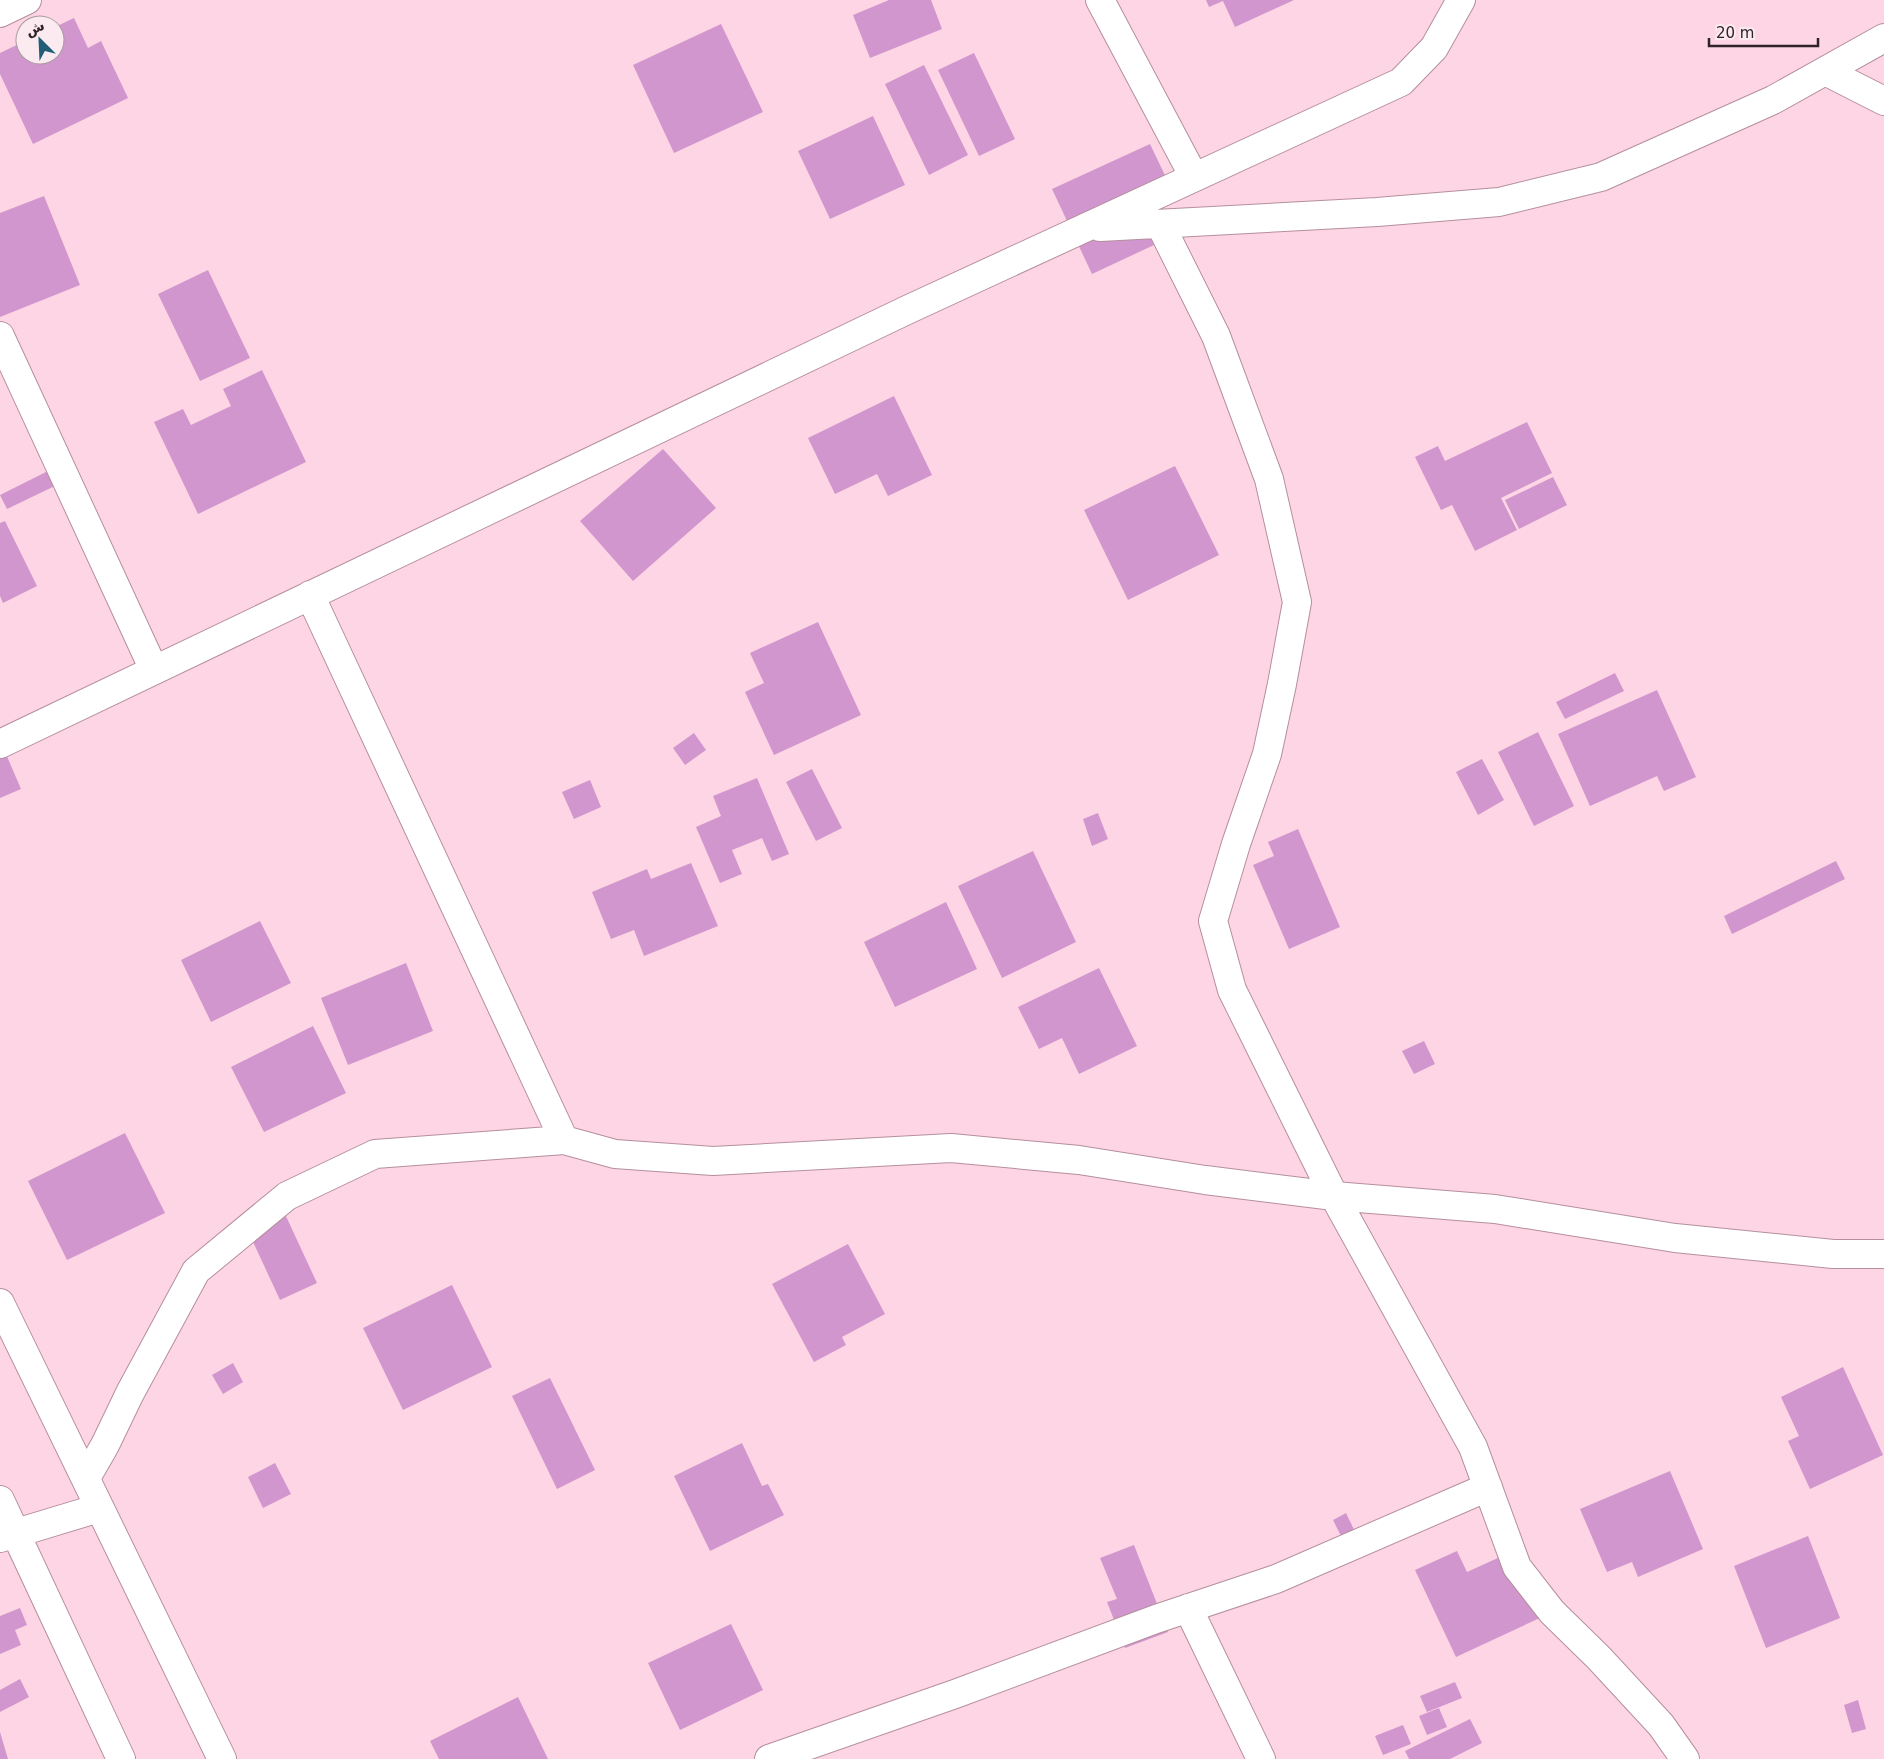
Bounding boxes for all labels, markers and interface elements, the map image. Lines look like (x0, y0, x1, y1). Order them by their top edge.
north arrow (15, 15, 65, 65)
scale bar (1709, 15, 1818, 47)
text: ش (23, 17, 47, 39)
text: 20 m (1716, 24, 1754, 42)

